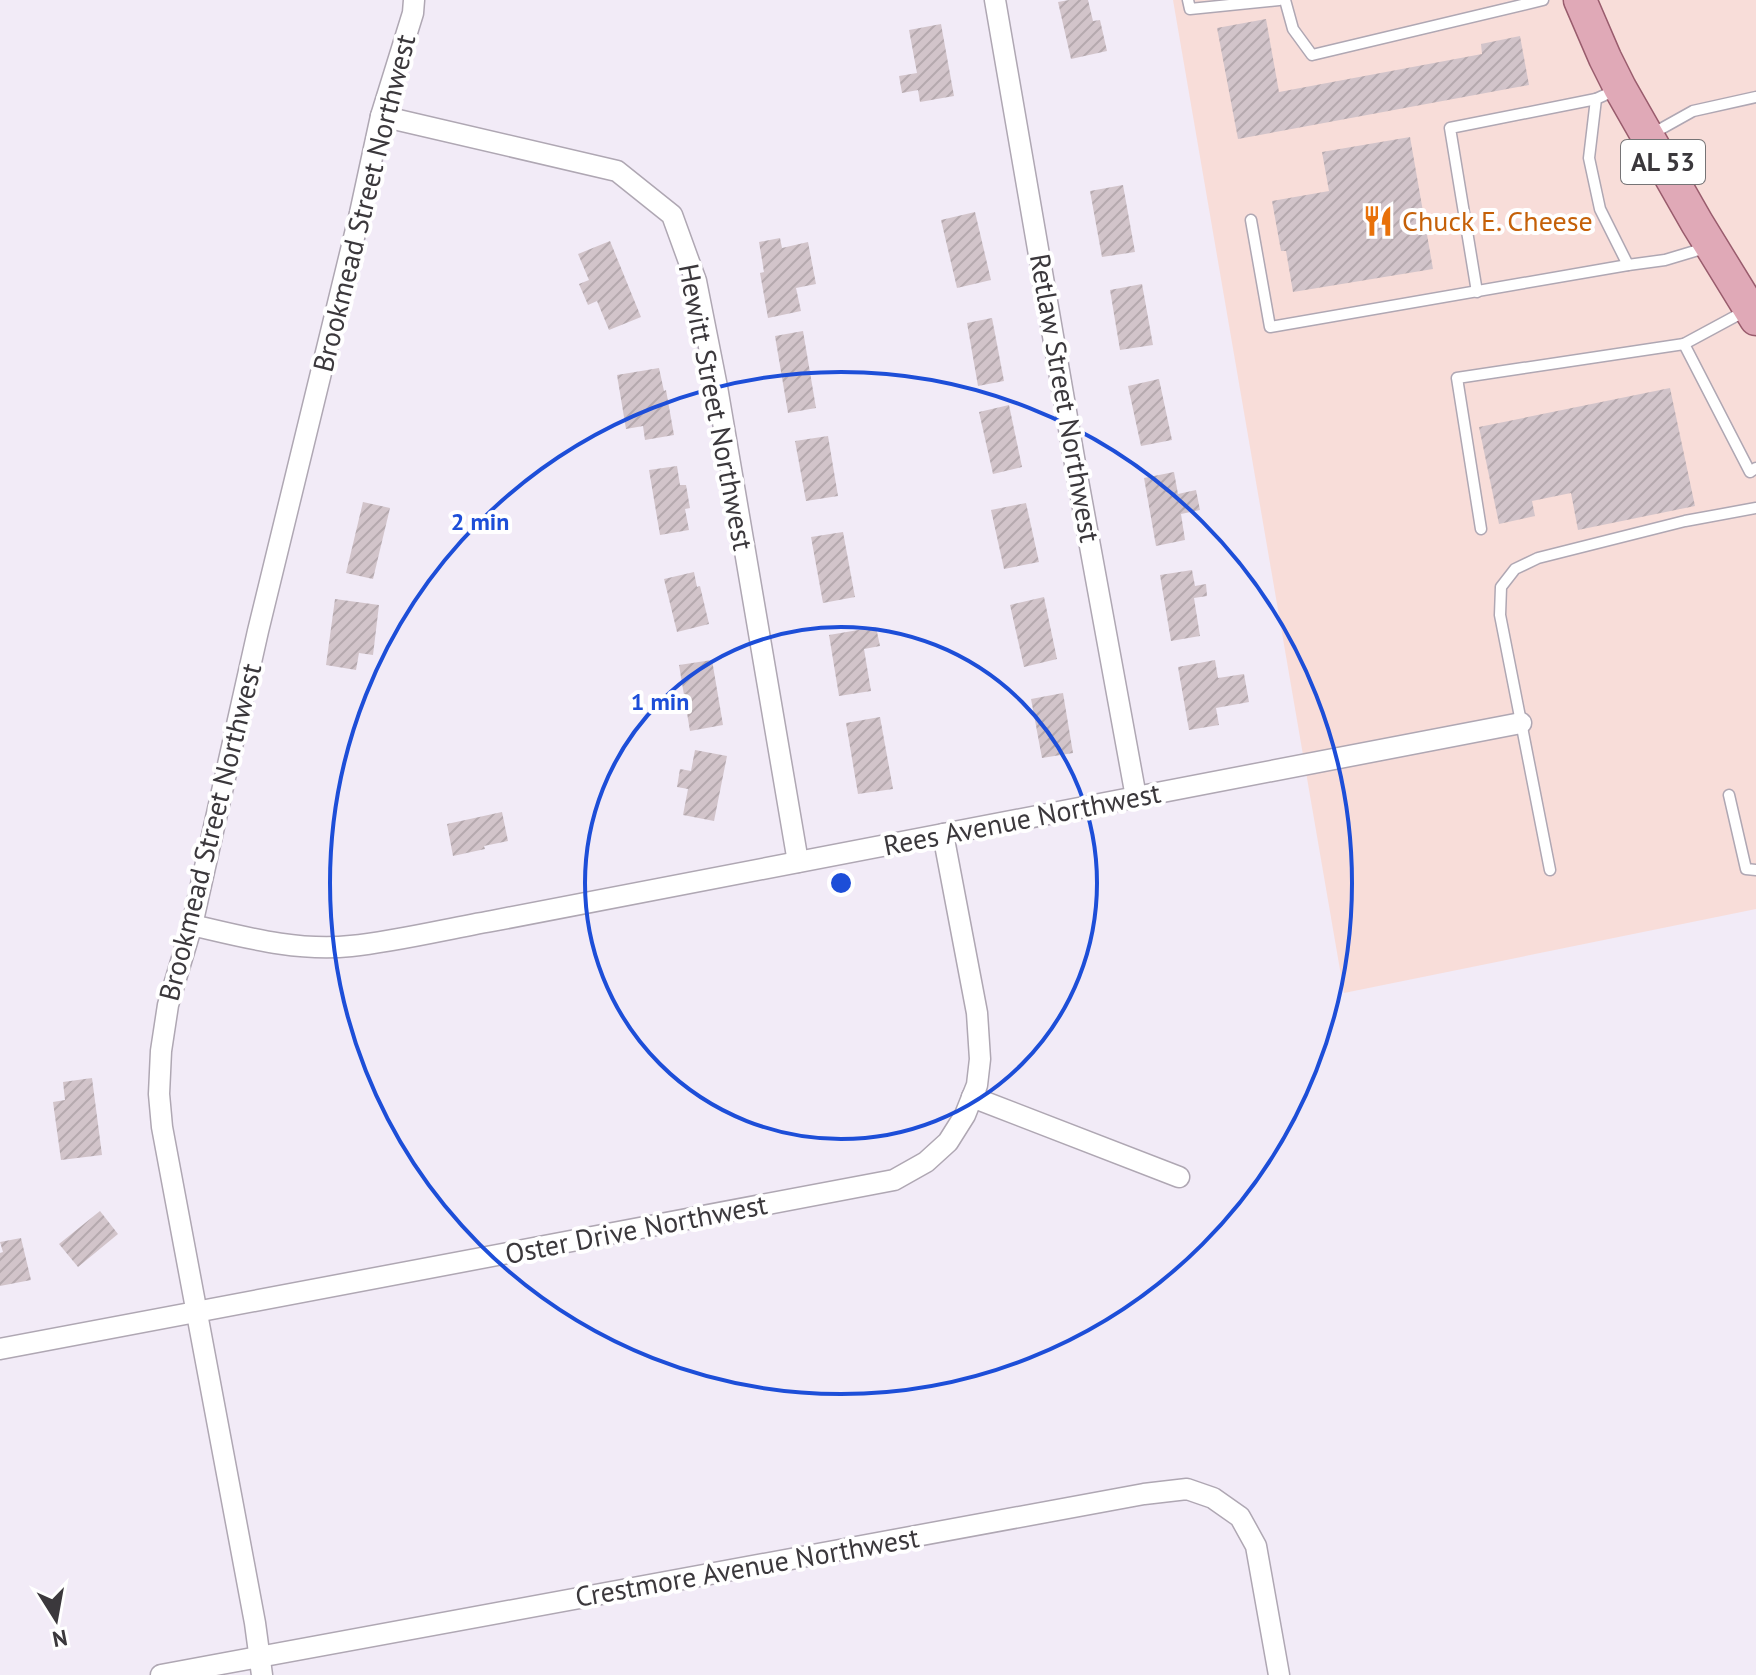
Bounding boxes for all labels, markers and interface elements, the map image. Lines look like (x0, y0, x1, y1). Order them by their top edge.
street label: Brookmead Street Northwest (304, 30, 423, 375)
road number: AL 53 (1621, 140, 1705, 184)
place label: Chuck E. Cheese (1402, 202, 1593, 239)
restaurant icon: Chuck E. Cheese (1361, 204, 1395, 238)
street label: Retlaw Street Northwest (1022, 251, 1109, 546)
street label: Hewitt Street Northwest (671, 261, 763, 554)
text: 2 min (451, 506, 509, 537)
street label: Brookmead Street Northwest (150, 659, 269, 1004)
text: 1 min (631, 686, 689, 717)
street label: Rees Avenue Northwest (880, 773, 1164, 864)
centre of rings (827, 869, 855, 897)
street label: Oster Drive Northwest (502, 1185, 771, 1272)
street label: Crestmore Avenue Northwest (572, 1518, 922, 1615)
north arrow (16, 1579, 96, 1659)
text: N (50, 1624, 70, 1654)

